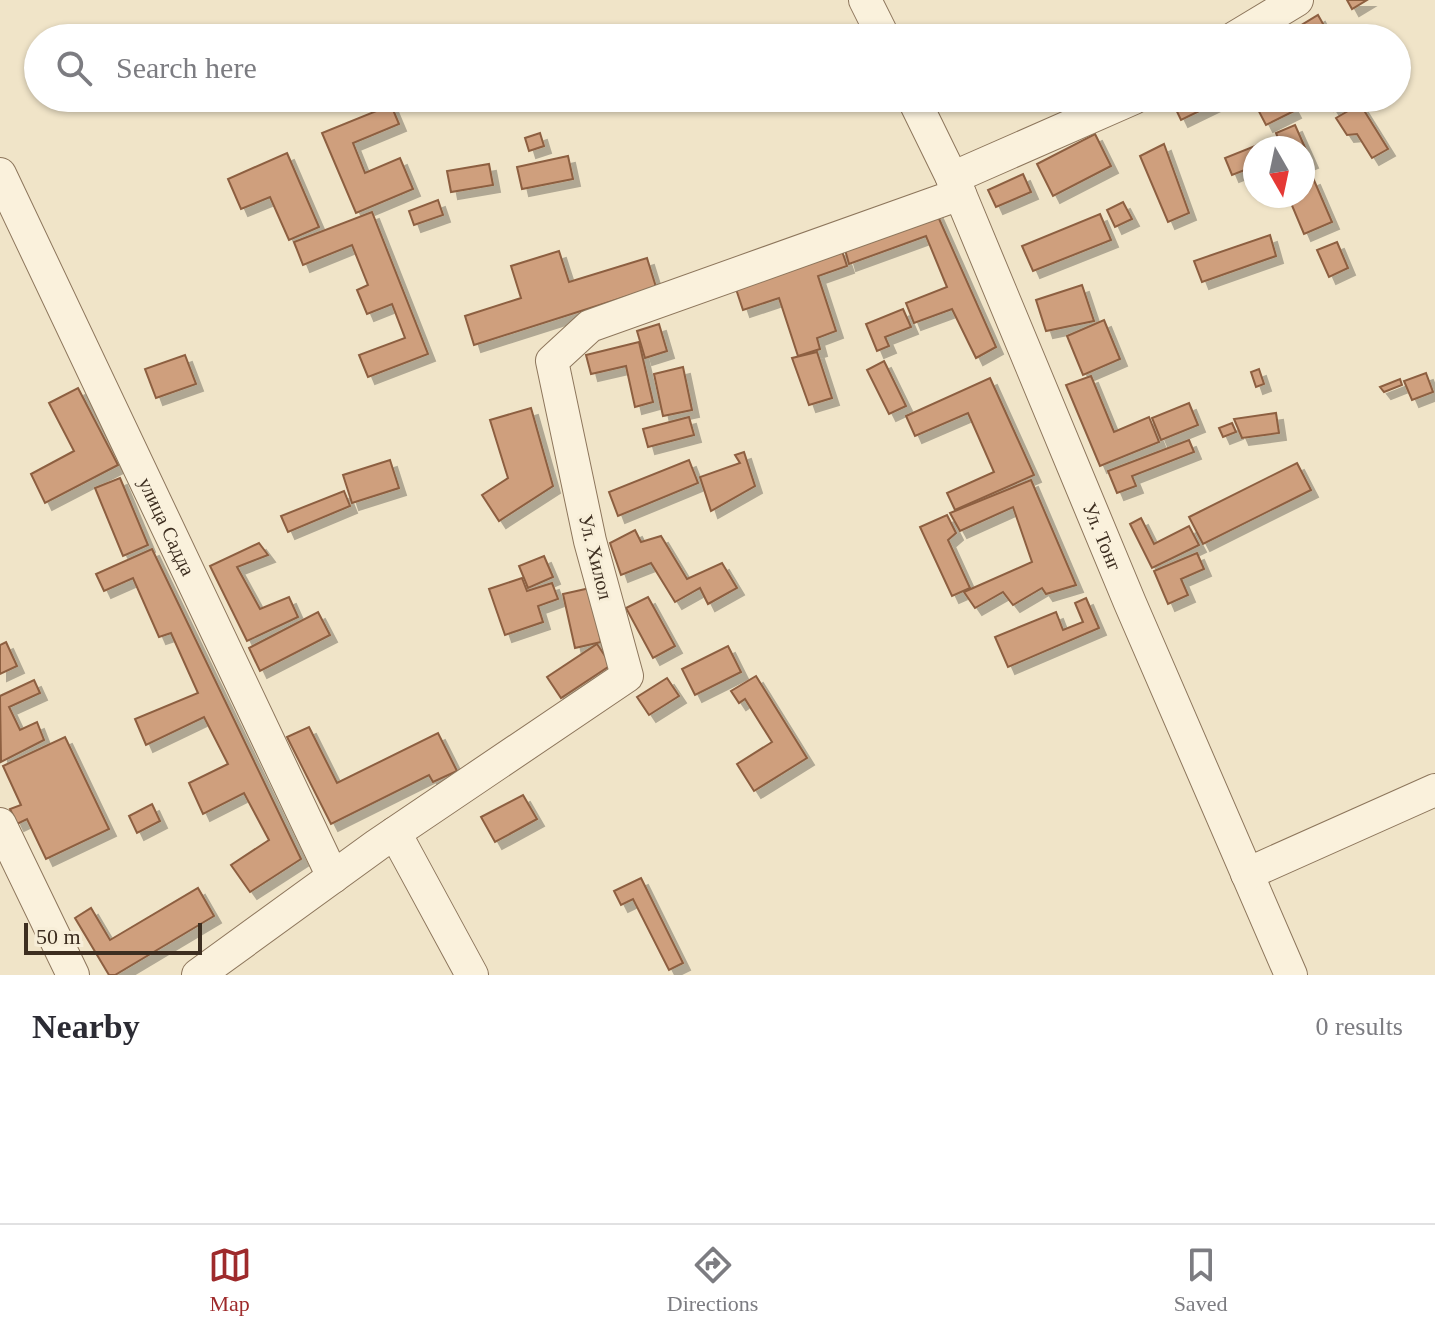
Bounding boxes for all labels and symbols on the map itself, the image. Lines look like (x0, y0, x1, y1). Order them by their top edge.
north arrow (1243, 136, 1315, 208)
street label: улица Садда (133, 474, 200, 579)
street label: Ул. Тонг (1079, 499, 1126, 574)
street label: Ул. Хилол (575, 512, 617, 602)
scale bar (24, 919, 202, 955)

